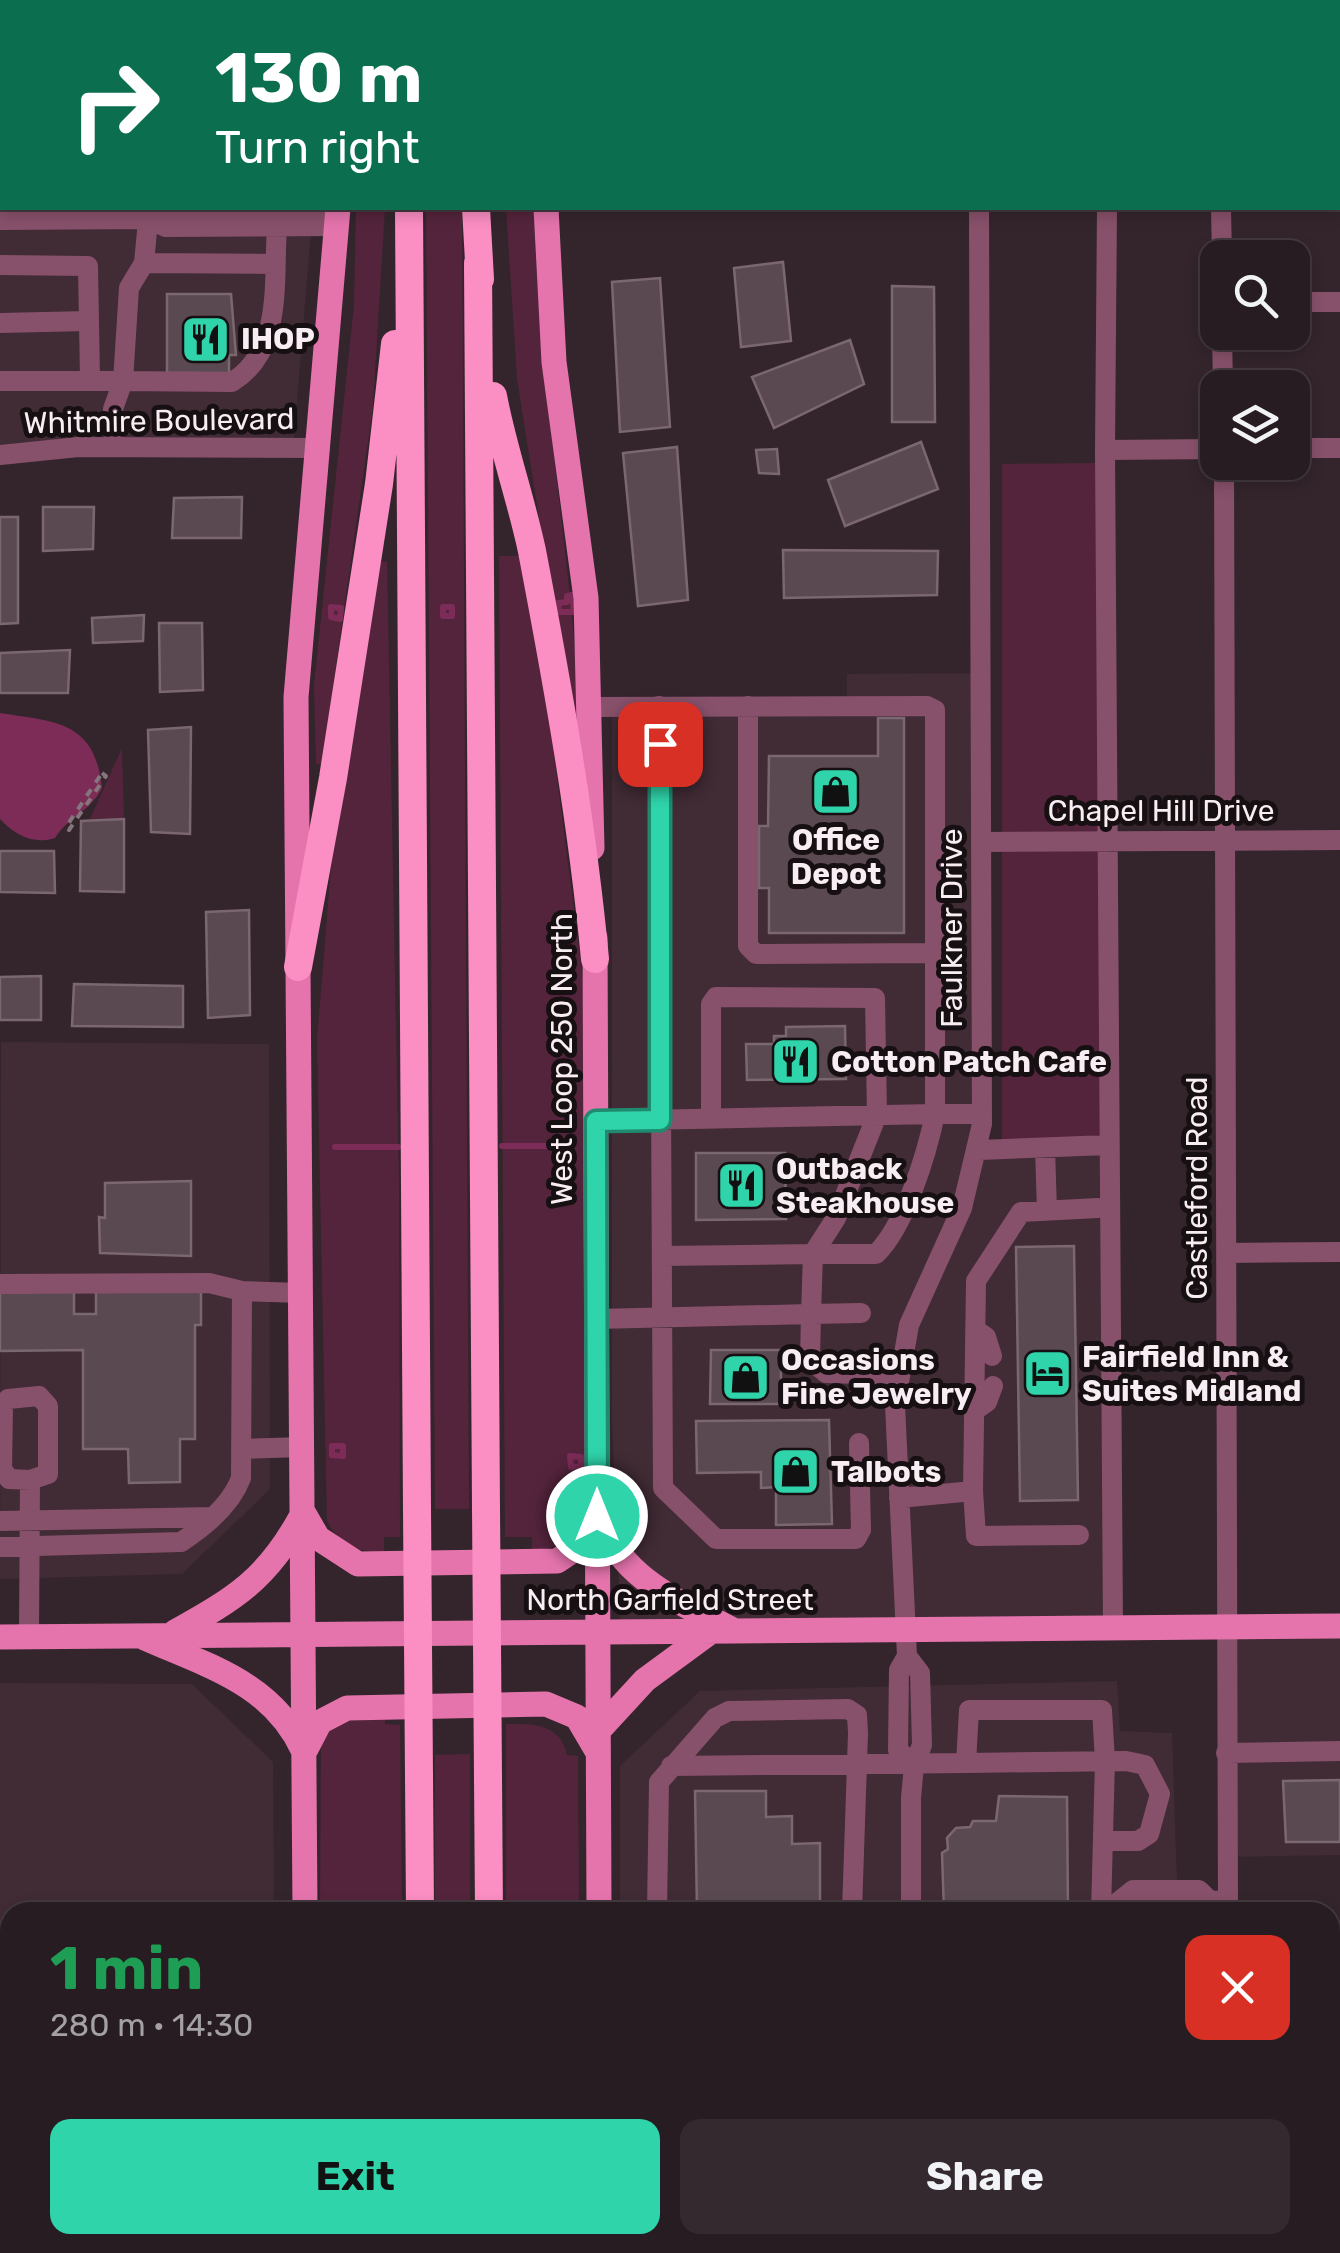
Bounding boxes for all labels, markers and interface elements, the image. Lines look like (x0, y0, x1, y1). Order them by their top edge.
text: 130 m (215, 37, 423, 120)
icon: right (50, 40, 180, 170)
text: Turn right (215, 121, 419, 174)
map controls (1200, 240, 1310, 480)
button: search (1200, 240, 1310, 350)
restaurant icon: IHOP (180, 313, 232, 365)
place label: IHOP (241, 321, 315, 357)
button: layers (1200, 370, 1310, 480)
street label: Whitmire Boulevard (23, 401, 295, 441)
pin (618, 702, 703, 787)
icon: arrive (633, 717, 688, 772)
shop icon: Office Depot (810, 765, 862, 817)
street label: Chapel Hill Drive (1048, 793, 1274, 829)
place label: Office Depot (791, 822, 881, 892)
street label: Faulkner Drive (934, 828, 970, 1028)
street label: West Loop 250 North (544, 913, 580, 1205)
restaurant icon: Cotton Patch Cafe (770, 1036, 822, 1088)
place label: Cotton Patch Cafe (831, 1044, 1107, 1080)
street label: Castleford Road (1179, 1076, 1215, 1300)
place label: Outback Steakhouse (776, 1151, 954, 1221)
restaurant icon: Outback Steakhouse (715, 1160, 767, 1212)
place label: Fairfield Inn & Suites Midland (1082, 1339, 1301, 1409)
place label: Occasions Fine Jewelry (781, 1342, 972, 1412)
hotel icon: Fairfield Inn & Suites Midland (1021, 1348, 1073, 1400)
shop icon: Occasions Fine Jewelry (720, 1351, 772, 1403)
shop icon: Talbots (770, 1446, 822, 1498)
place label: Talbots (831, 1454, 941, 1490)
position arrow (545, 1464, 649, 1568)
street label: North Garfield Street (526, 1582, 814, 1618)
text: 1 min (50, 1933, 203, 2004)
button: close (1185, 1935, 1290, 2040)
text: 280 m · 14:30 (50, 2006, 253, 2044)
button: Exit (50, 2119, 660, 2234)
button: Share (680, 2119, 1290, 2234)

